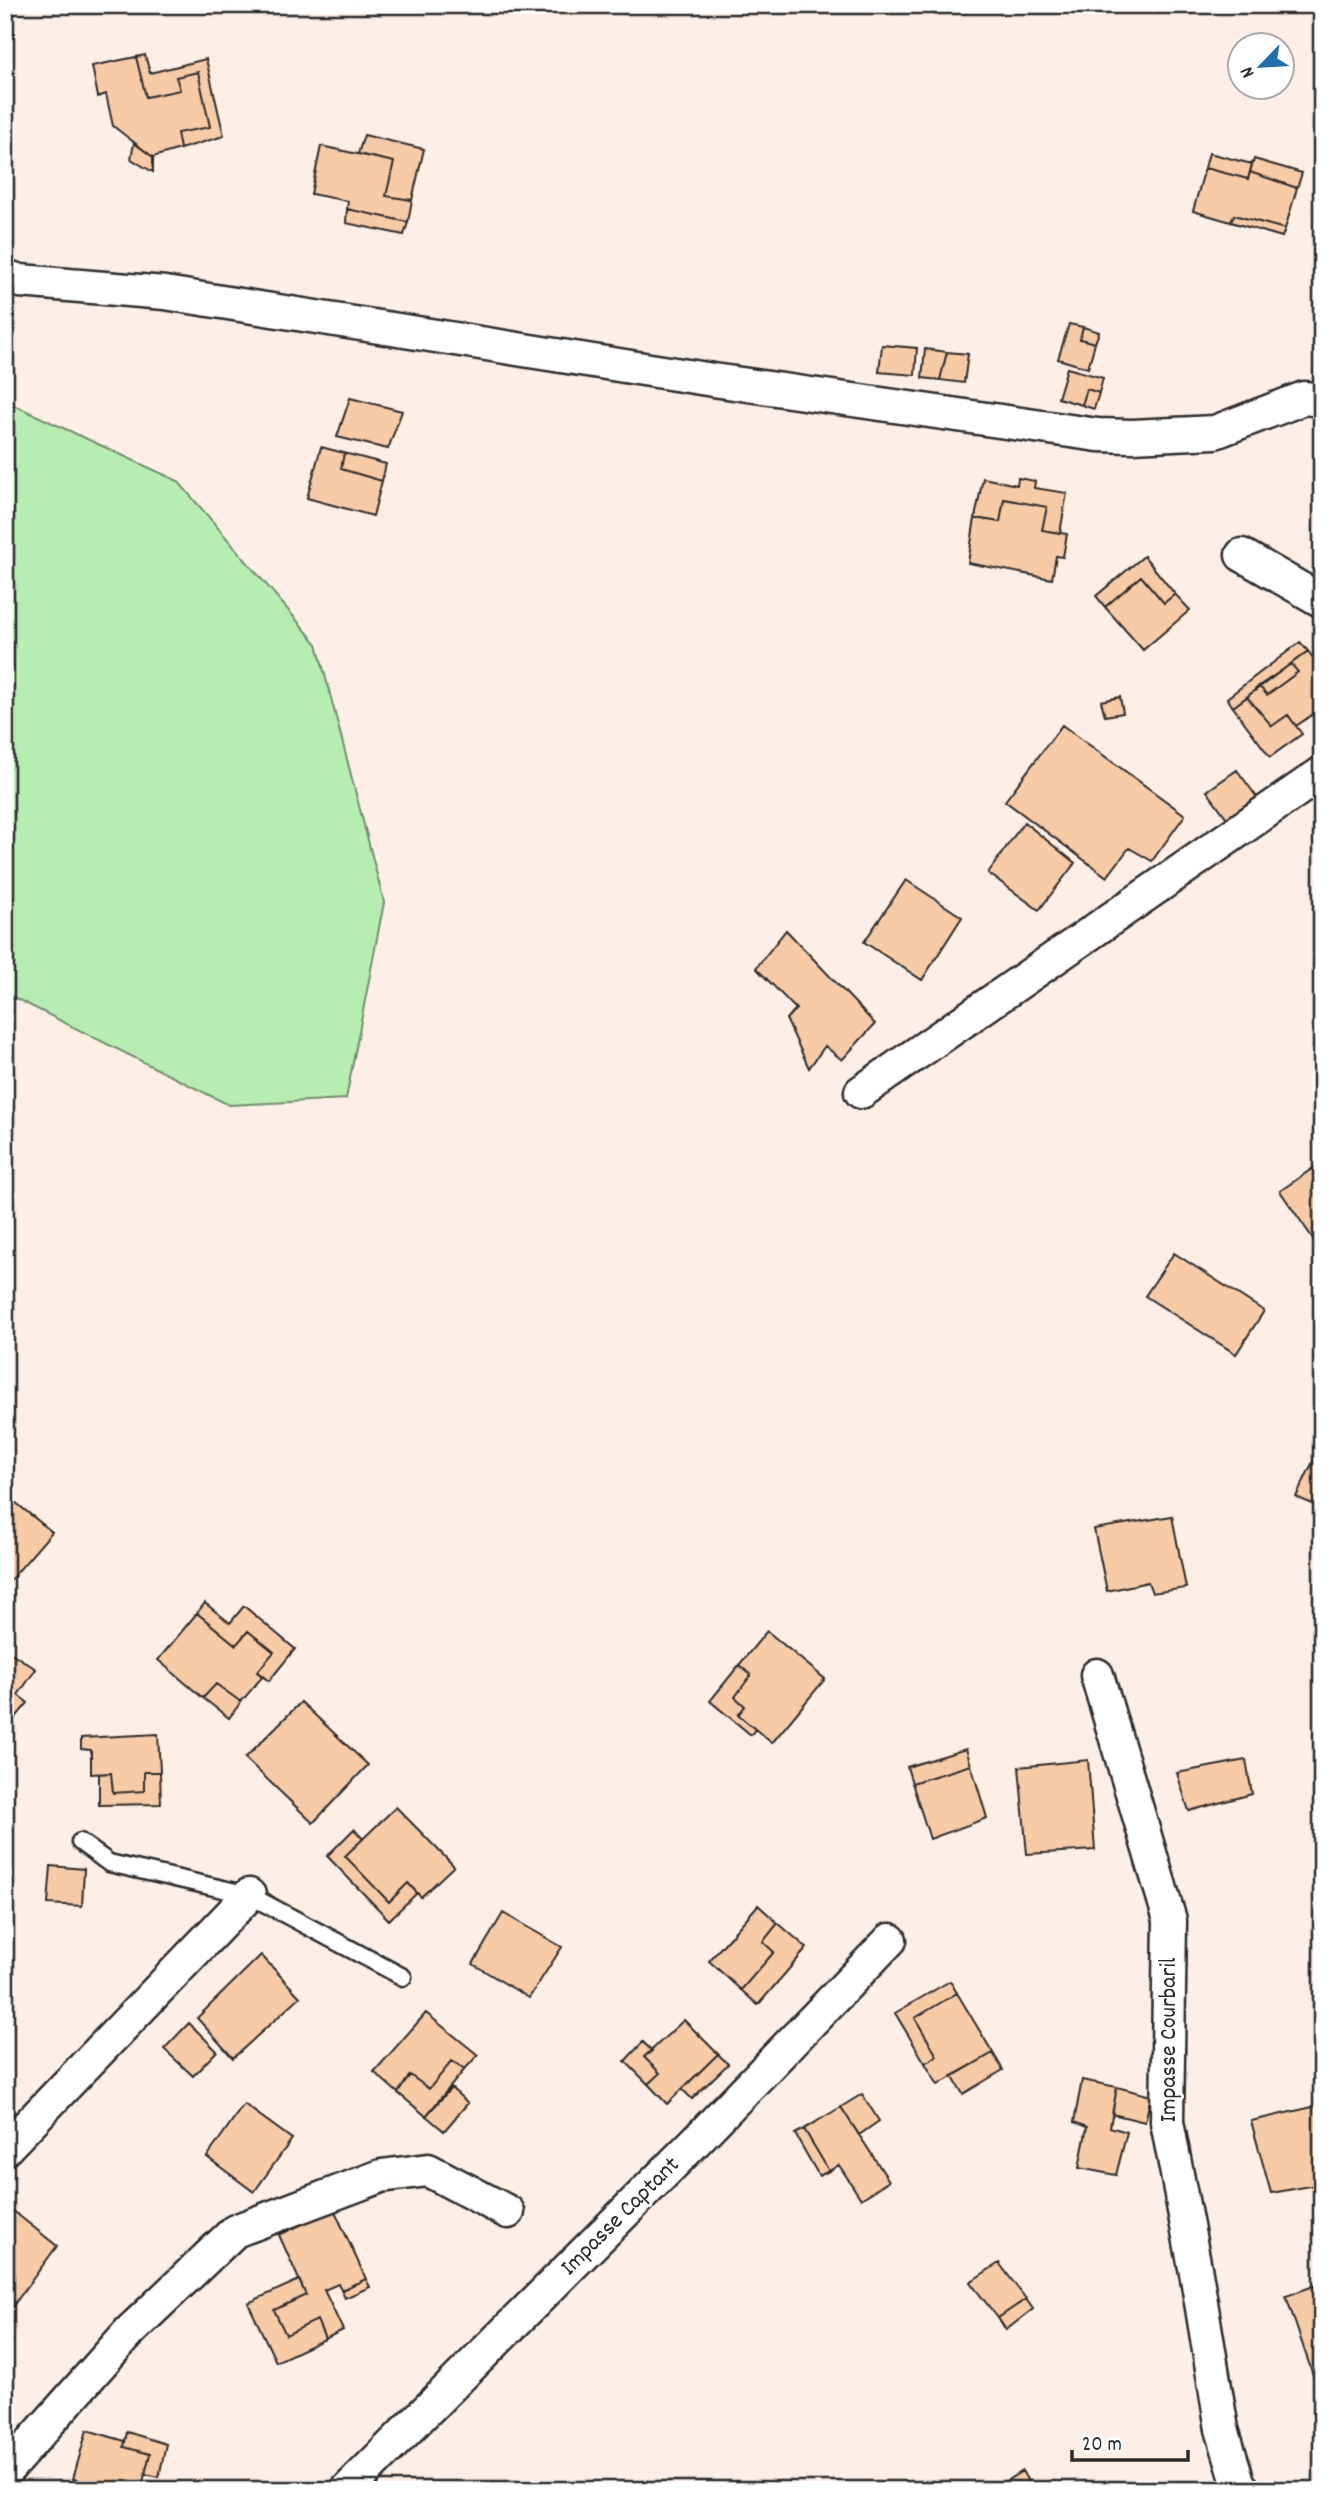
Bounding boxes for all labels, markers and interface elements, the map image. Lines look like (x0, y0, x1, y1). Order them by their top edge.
north arrow (1226, 32, 1296, 102)
text: N (1235, 62, 1263, 82)
street label: Impasse Courbaril (1153, 1957, 1187, 2122)
street label: Impasse Captant (554, 2149, 689, 2284)
scale bar (1072, 2418, 1187, 2462)
text: 20 m (1082, 2431, 1122, 2461)

